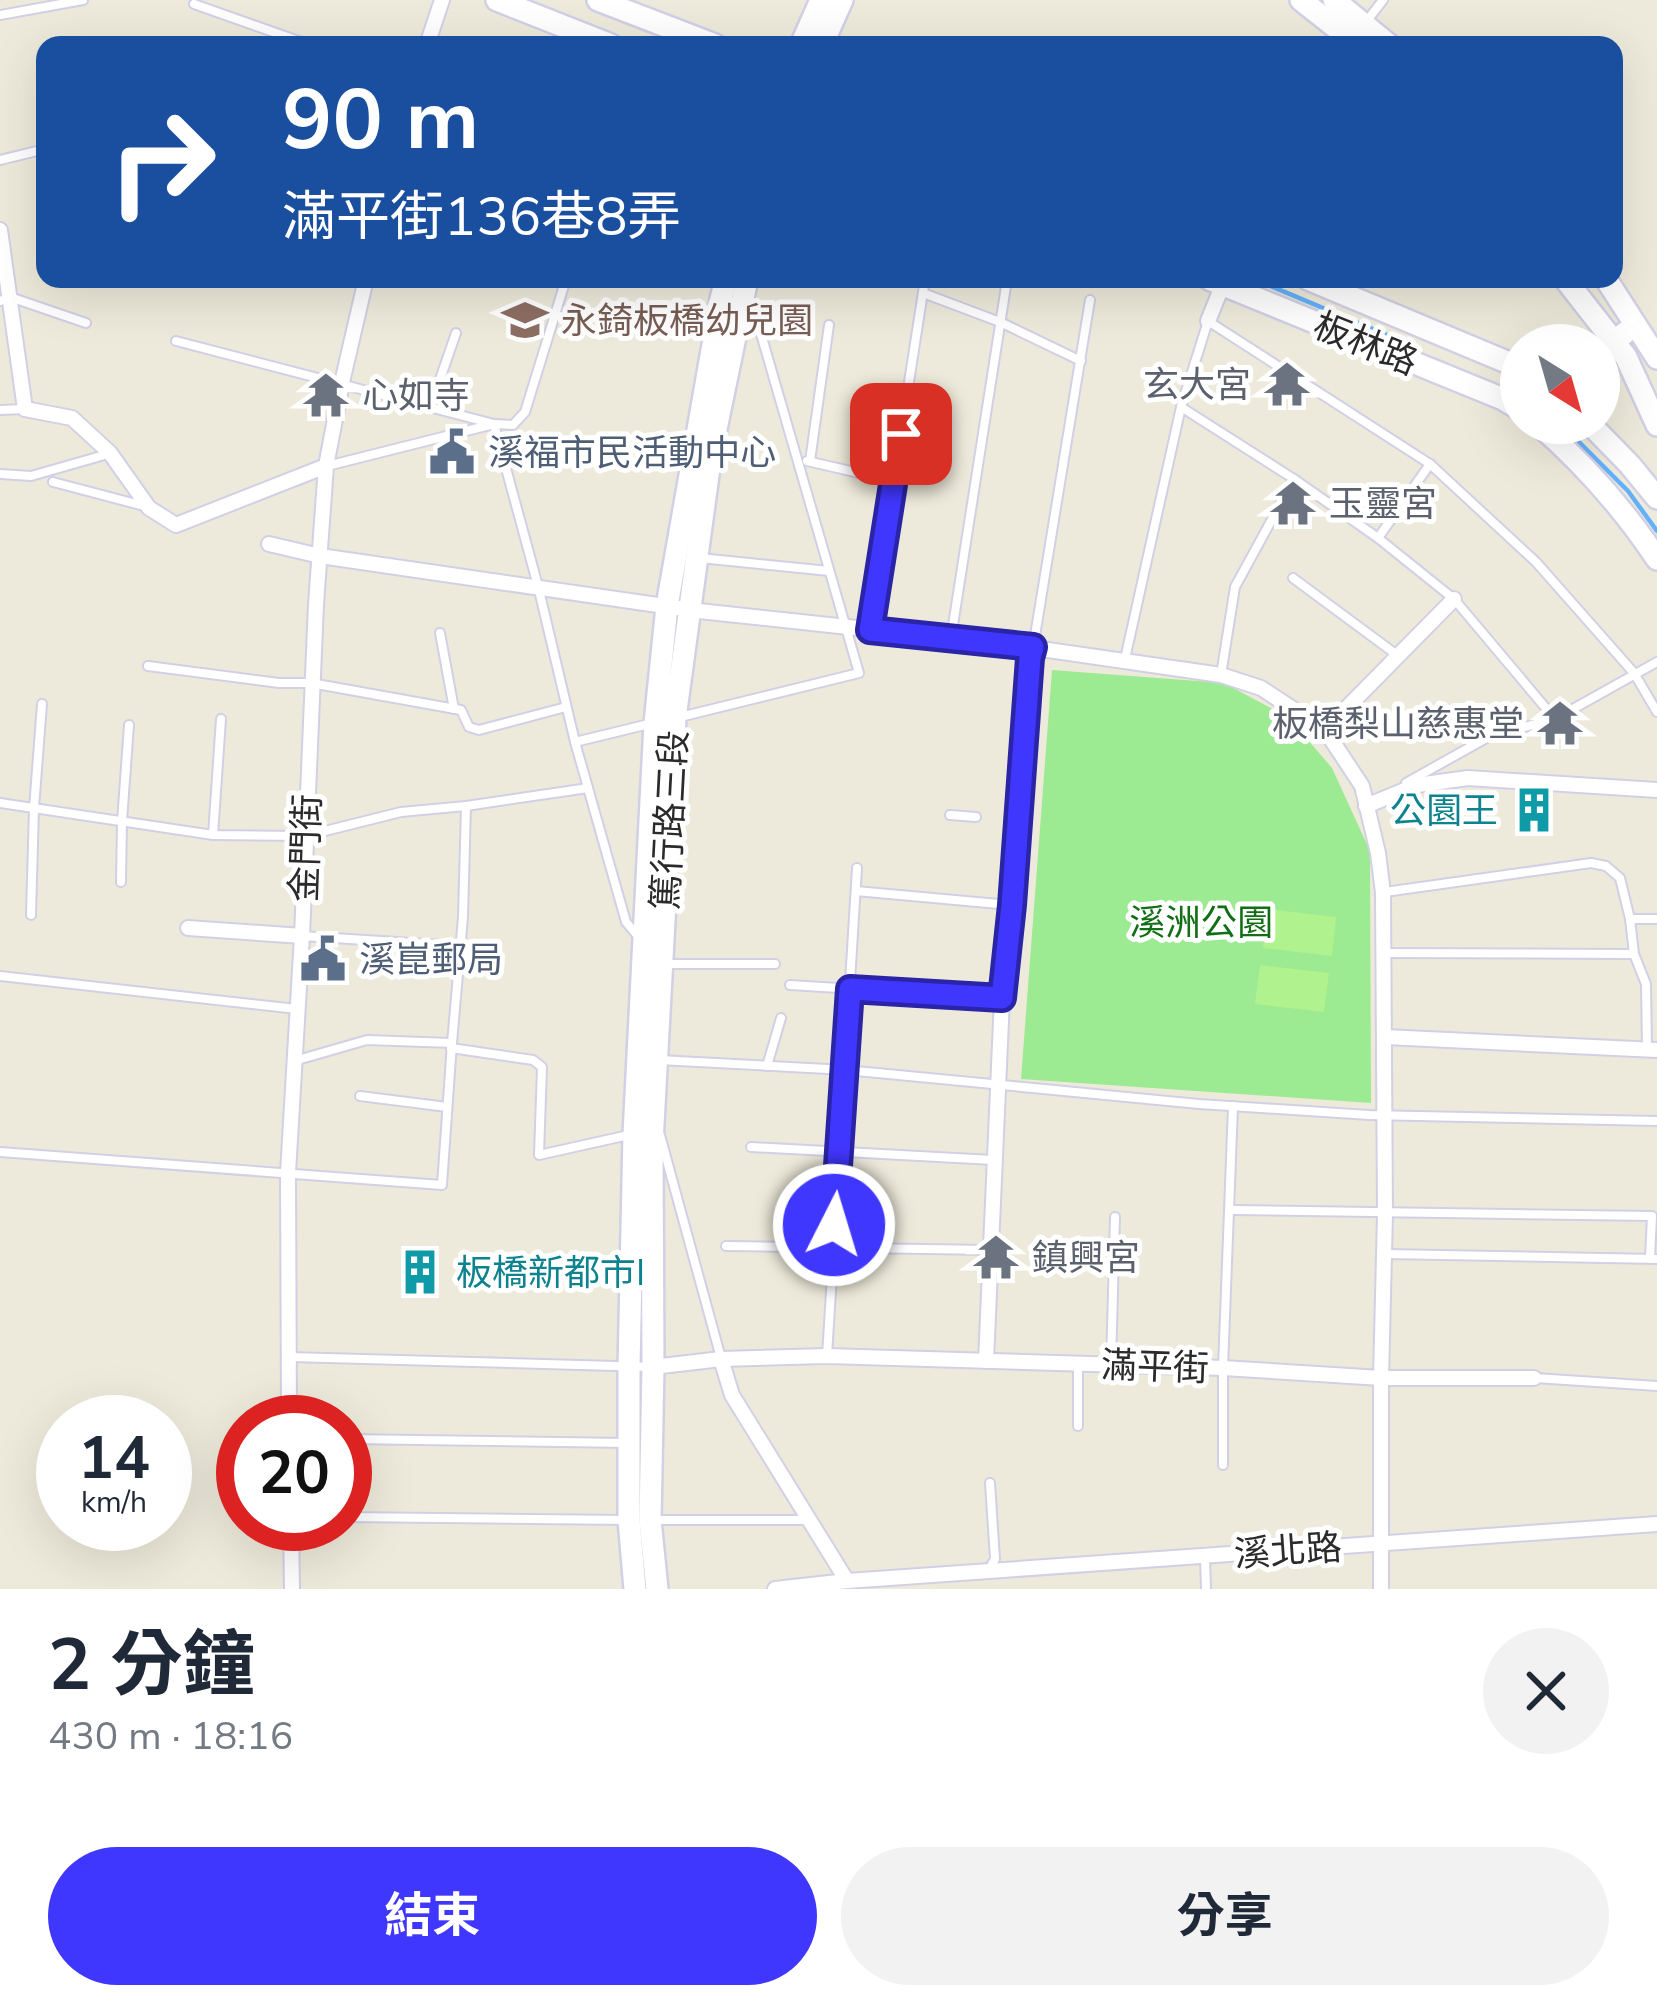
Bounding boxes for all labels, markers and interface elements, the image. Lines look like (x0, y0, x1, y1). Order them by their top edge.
text: 90 m (282, 63, 479, 178)
icon: right (84, 84, 240, 240)
text: 滿平街136巷8弄 (282, 180, 682, 254)
school or university icon: 永錡板橋幼兒園 (500, 295, 550, 345)
place label: 永錡板橋幼兒園 (561, 297, 813, 346)
street label: 板林路 (1306, 301, 1425, 387)
north arrow (1500, 324, 1620, 444)
map controls (1500, 324, 1620, 444)
temple icon: 玄大宮 (1262, 359, 1312, 409)
place label: 玄大宮 (1143, 361, 1251, 410)
temple icon: 心如寺 (301, 370, 351, 420)
place label: 心如寺 (362, 372, 470, 421)
pin (850, 383, 952, 485)
icon: arrive (868, 401, 934, 467)
public building icon: 溪福市民活動中心 (427, 427, 477, 477)
place label: 溪福市民活動中心 (488, 429, 776, 478)
temple icon: 玉靈宮 (1268, 478, 1318, 528)
place label: 玉靈宮 (1329, 480, 1437, 529)
temple icon: 板橋梨山慈惠堂 (1535, 698, 1585, 748)
place label: 板橋梨山慈惠堂 (1272, 700, 1524, 749)
street label: 篤行路三段 (641, 729, 700, 911)
building icon: 公園王 (1509, 785, 1559, 835)
place label: 公園王 (1390, 787, 1498, 836)
street label: 金門街 (280, 793, 333, 903)
park label: 溪洲公園 (1129, 899, 1273, 948)
public building icon: 溪崑郵局 (298, 934, 348, 984)
place label: 溪崑郵局 (359, 936, 503, 985)
position arrow (771, 1162, 897, 1288)
temple icon: 鎮興宮 (971, 1232, 1021, 1282)
place label: 鎮興宮 (1032, 1234, 1140, 1283)
building icon: 板橋新都市I (395, 1247, 445, 1297)
place label: 板橋新都市I (456, 1249, 645, 1298)
street label: 滿平街 (1100, 1341, 1210, 1394)
speed limit sign: 20 (216, 1395, 372, 1551)
text: 14 (78, 1417, 150, 1499)
text: km/h (81, 1482, 147, 1523)
street label: 溪北路 (1233, 1523, 1344, 1580)
text: 2 分鐘 (48, 1616, 255, 1714)
button: close (1483, 1628, 1609, 1754)
text: 430 m · 18:16 (48, 1710, 293, 1763)
button: 結束 (48, 1847, 817, 1985)
button: 分享 (841, 1847, 1609, 1985)

